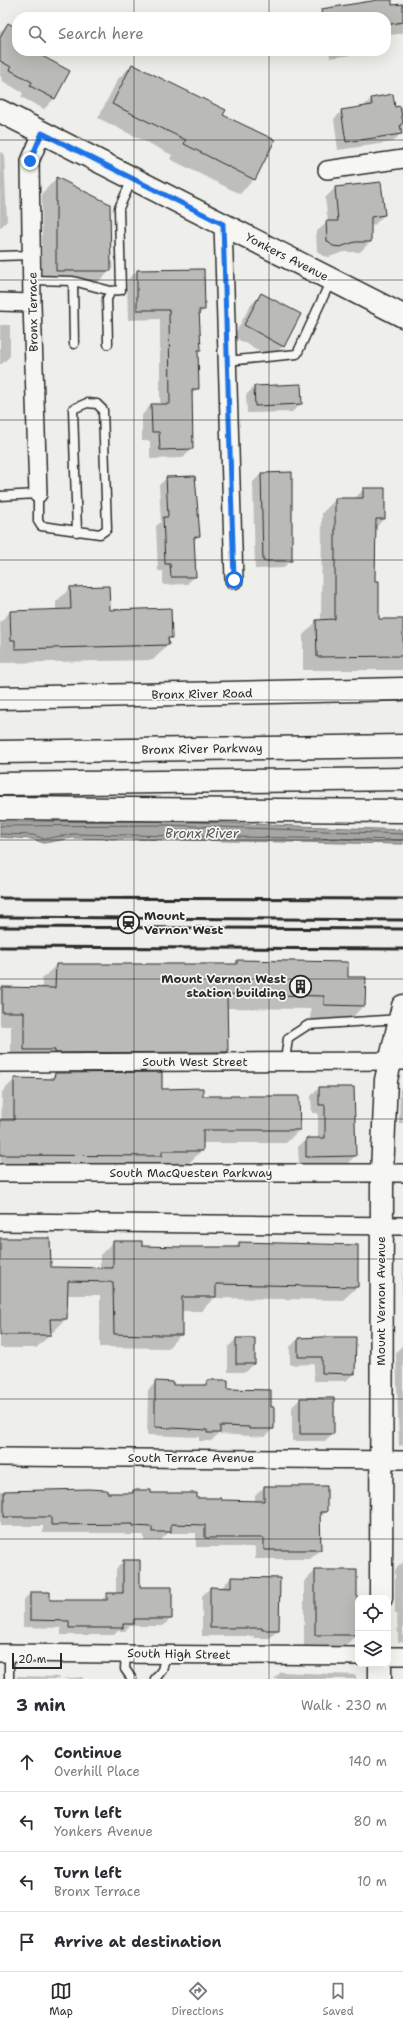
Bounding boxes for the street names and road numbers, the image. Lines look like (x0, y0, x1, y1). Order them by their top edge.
street label: Yonkers Avenue (243, 229, 331, 285)
street label: Bronx Terrace (24, 272, 42, 352)
street label: Bronx River Road (151, 685, 253, 703)
street label: Bronx River Parkway (141, 740, 263, 758)
street label: South West Street (142, 1054, 248, 1070)
street label: South MacQuesten Parkway (110, 1165, 273, 1181)
street label: Mount Vernon Avenue (373, 1236, 389, 1366)
street label: South Terrace Avenue (128, 1450, 254, 1466)
street label: South High Street (127, 1645, 231, 1663)

